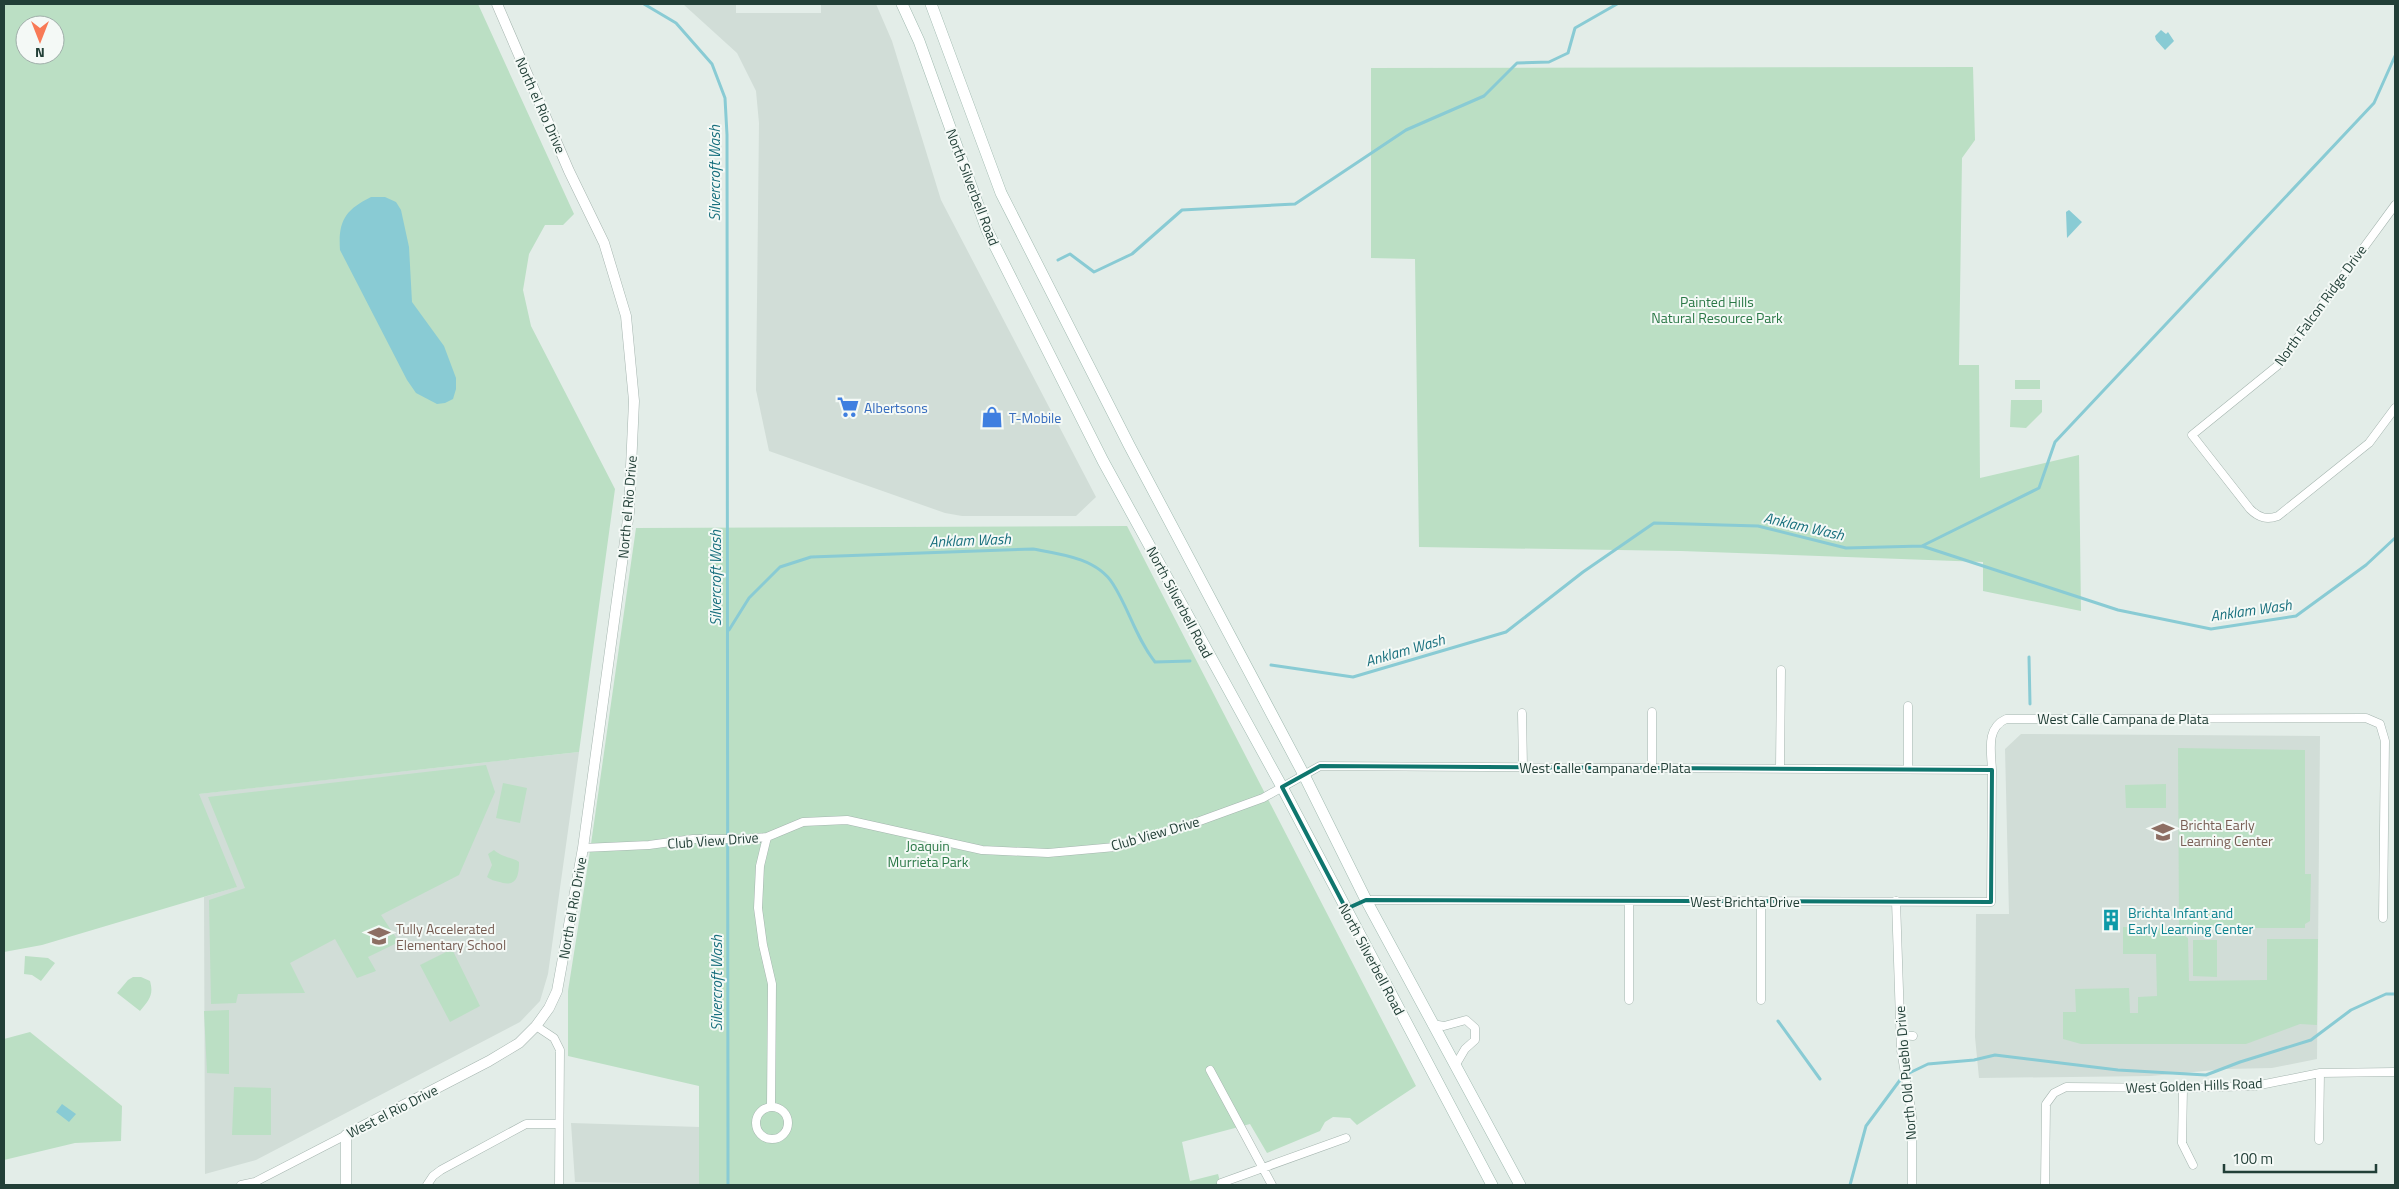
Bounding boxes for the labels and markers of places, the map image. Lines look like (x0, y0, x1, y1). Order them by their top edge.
supermarket icon: Albertsons (835, 394, 861, 420)
place label: Albertsons (864, 397, 928, 418)
shop icon: T-Mobile (979, 404, 1005, 430)
place label: T-Mobile (1009, 407, 1061, 428)
place label: Brichta Early Learning Center (2180, 814, 2273, 851)
school or university icon: Brichta Early Learning Center (2150, 819, 2176, 845)
place label: Brichta Infant and Early Learning Center (2128, 902, 2254, 939)
building icon: Brichta Infant and Early Learning Center (2098, 907, 2124, 933)
place label: Tully Accelerated Elementary School (396, 918, 506, 955)
school or university icon: Tully Accelerated Elementary School (366, 923, 392, 949)

